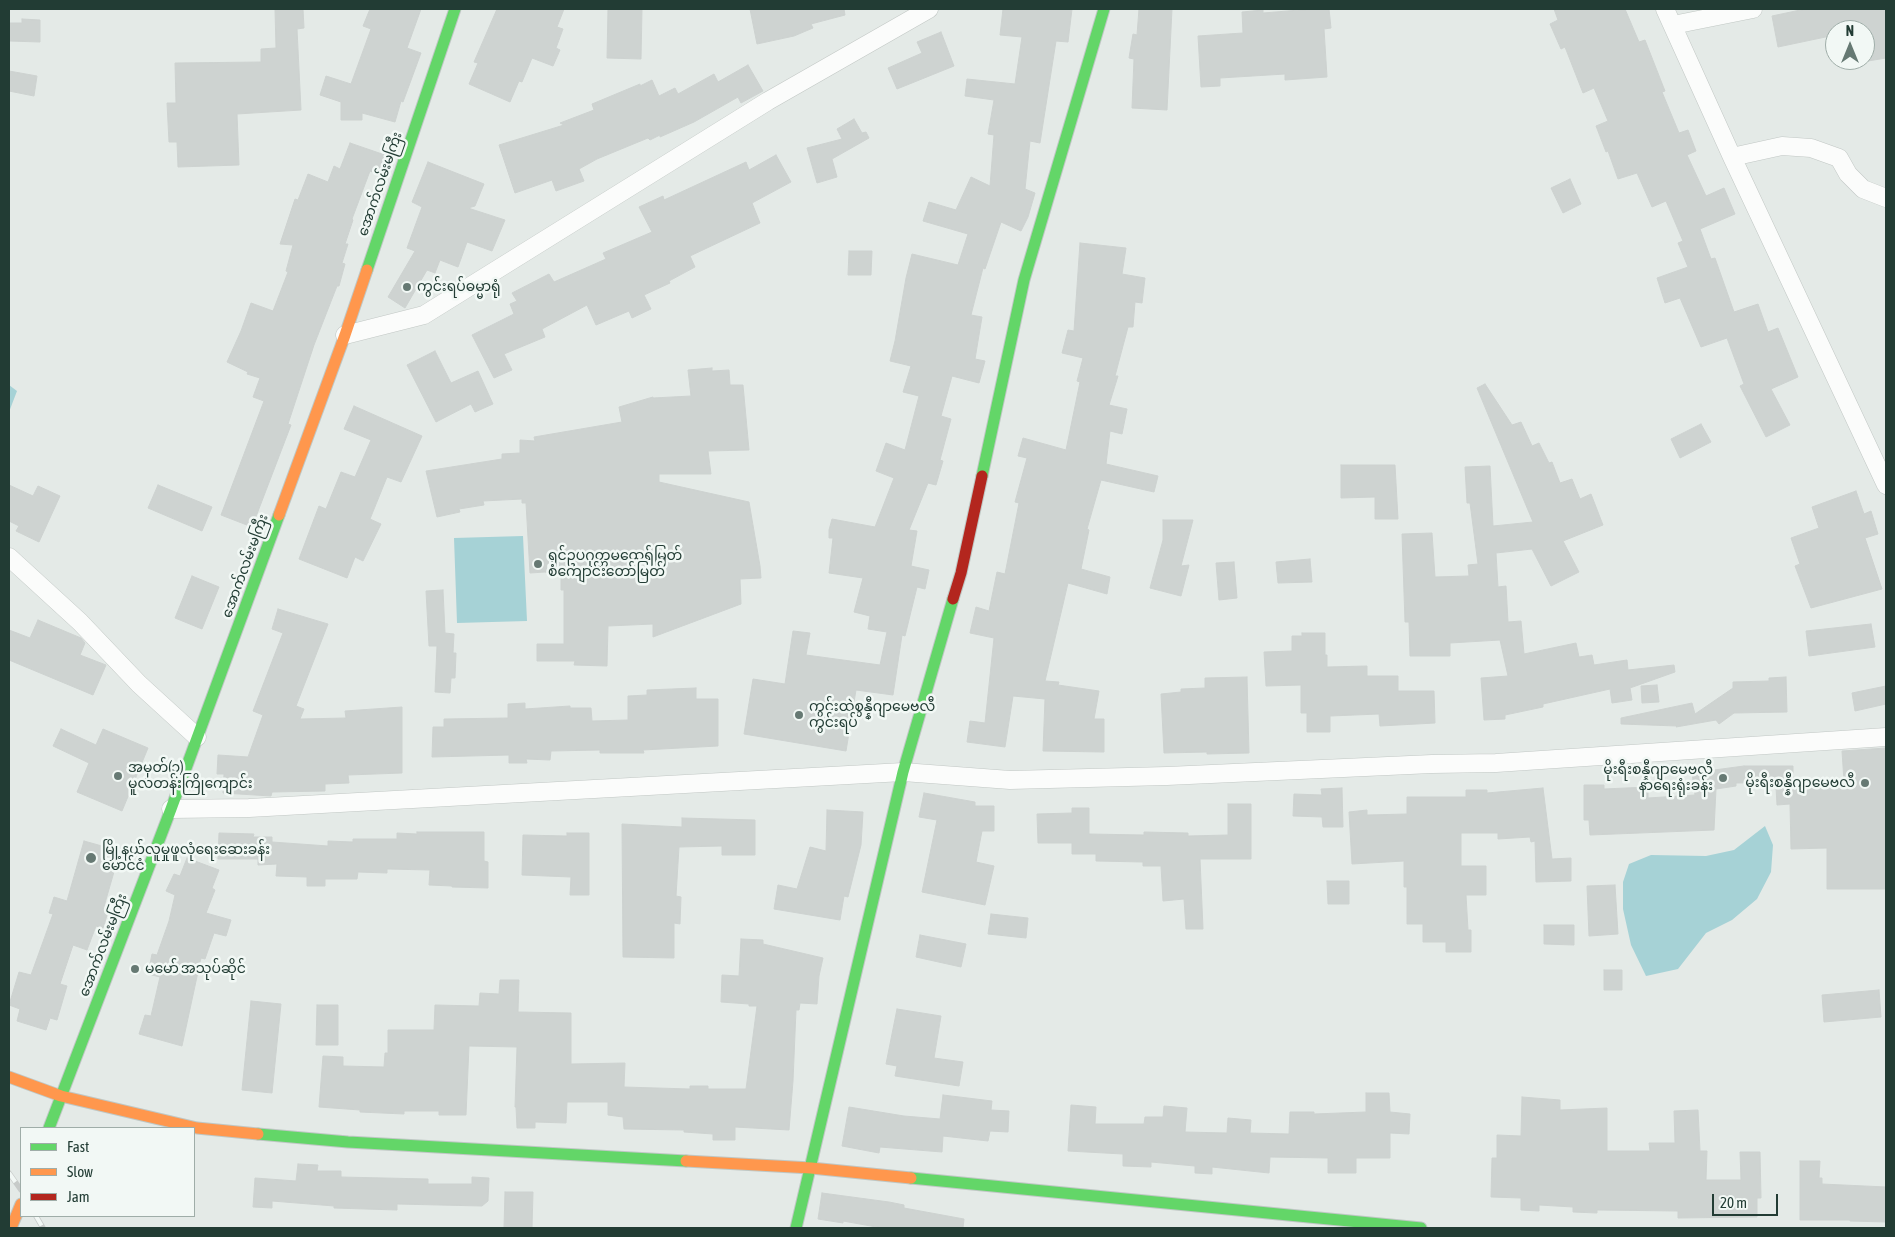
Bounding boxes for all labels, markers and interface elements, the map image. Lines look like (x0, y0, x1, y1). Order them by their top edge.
north arrow (1825, 20, 1875, 70)
text: N (1846, 23, 1854, 39)
street label: အောက်လမ်းမကြီး (354, 130, 406, 238)
place label: ကွင်းရပ်ဓမ္မာရုံ (417, 279, 501, 295)
marker: ကွင်းရပ်ဓမ္မာရုံ (401, 281, 413, 293)
street label: အောက်လမ်းမကြီး (218, 512, 272, 620)
place label: ရှင်ဥပဂုတ္တမထေရ်မြတ် စံကျောင်းတော်မြတ် (548, 548, 682, 580)
marker: ရှင်ဥပဂုတ္တမထေရ်မြတ် စံကျောင်းတော်မြတ် (532, 558, 544, 570)
place label: ကွင်းထဲစွန္နီဂျာမေဗလီ ကွင်းရပ် (809, 699, 935, 732)
marker: ကွင်းထဲစွန္နီဂျာမေဗလီ ကွင်းရပ် (793, 709, 805, 721)
place label: အမှတ်(၃) မူလတန်းကြိုကျောင်း (128, 760, 253, 792)
place label: မိုးရီးစန္နီဂျာမေဗလီ နာရေးရုံးခန်း (1603, 762, 1713, 794)
marker: အမှတ်(၃) မူလတန်းကြိုကျောင်း (112, 770, 124, 782)
marker: မိုးရီးစန္နီဂျာမေဗလီ နာရေးရုံးခန်း (1717, 772, 1729, 784)
place label: မိုးရီးစန္နီဂျာမေဗလီ (1745, 775, 1855, 791)
marker: မိုးရီးစန္နီဂျာမေဗလီ (1859, 777, 1871, 789)
place label: မြို့နယ်လူမှုဖူလုံရေးဆေးခန်း မောင်ငံ (102, 842, 270, 874)
marker: မြို့နယ်လူမှုဖူလုံရေးဆေးခန်း မောင်ငံ (84, 851, 98, 865)
street label: အောက်လမ်းမကြီး (76, 891, 130, 999)
place label: မမော် အသုပ်ဆိုင် (145, 961, 246, 977)
marker: မမော် အသုပ်ဆိုင် (129, 963, 141, 975)
legend (20, 1127, 195, 1217)
text: Fast (67, 1138, 89, 1155)
text: Slow (67, 1163, 93, 1180)
scale bar (1715, 1184, 1781, 1216)
text: Jam (67, 1188, 90, 1205)
text: 20 m (1720, 1194, 1747, 1211)

